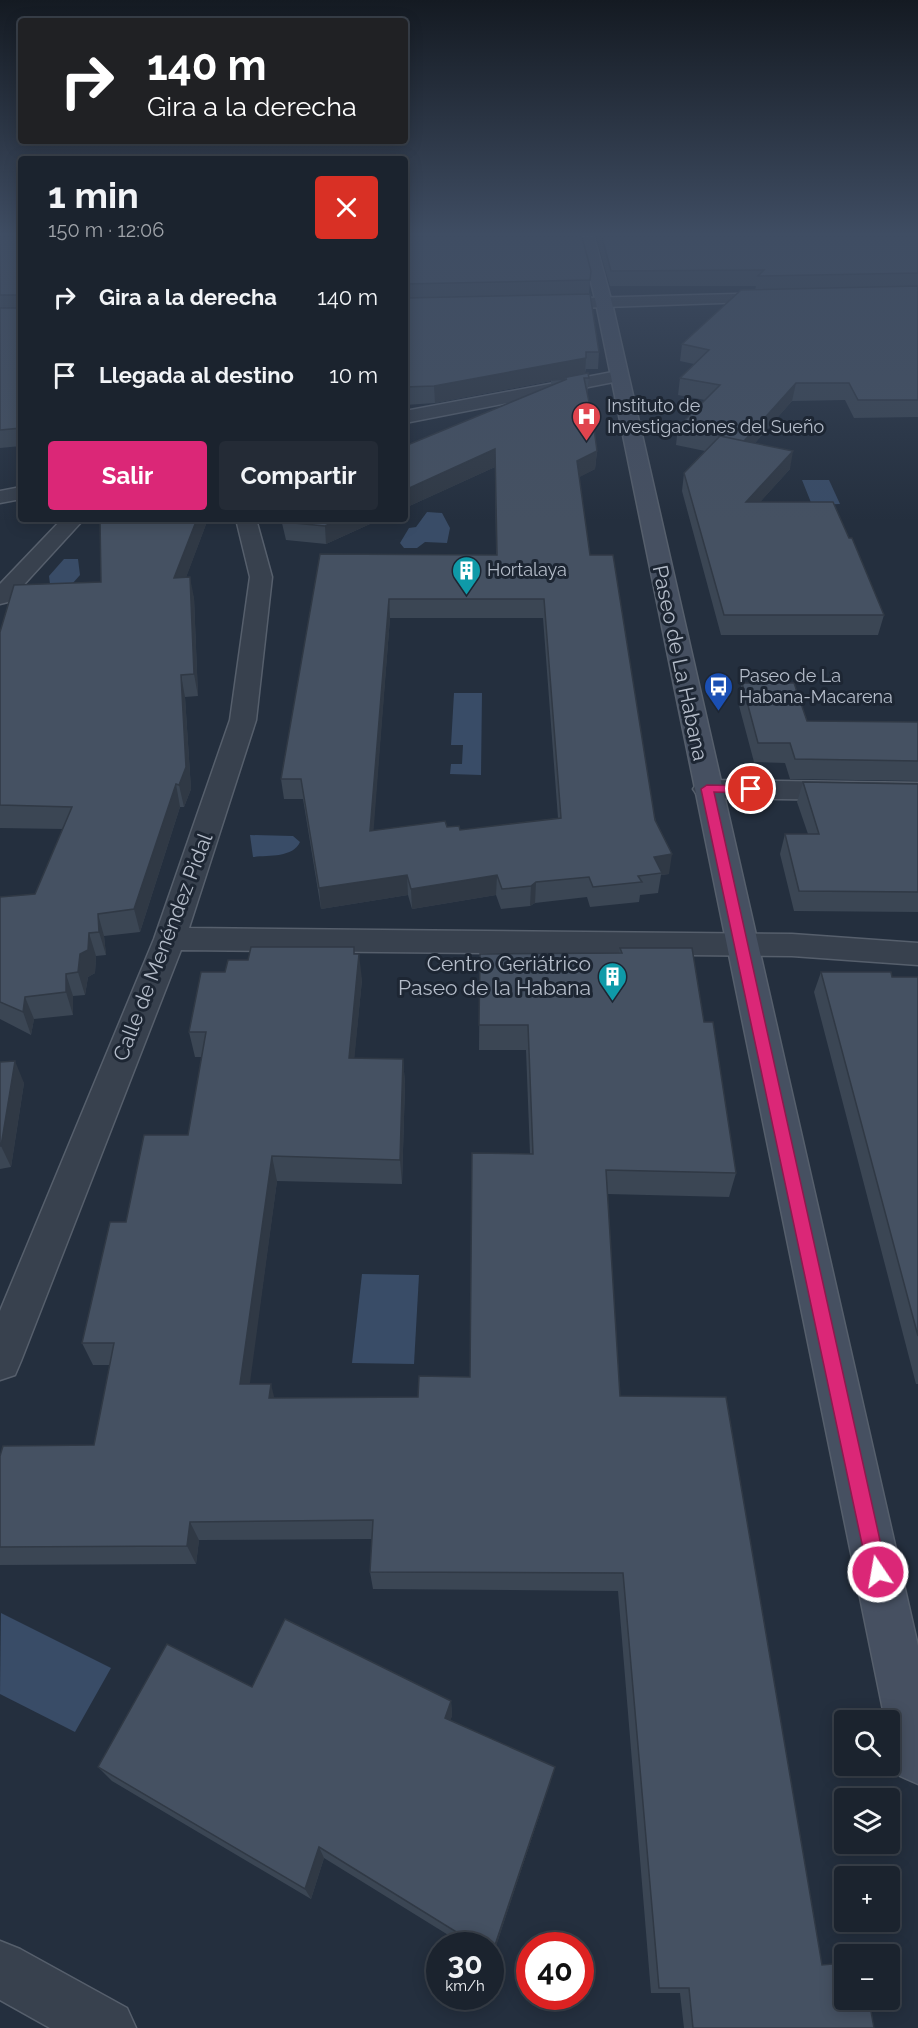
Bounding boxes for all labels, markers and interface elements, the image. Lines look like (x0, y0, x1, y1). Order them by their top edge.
text: 140 m (147, 41, 267, 90)
icon: right (48, 42, 126, 120)
text: Gira a la derecha (147, 91, 357, 122)
text: 1 min (48, 174, 139, 216)
button: close (315, 176, 378, 239)
text: 150 m · 12:06 (48, 218, 164, 242)
icon: right (48, 281, 81, 314)
text: Gira a la derecha (99, 284, 277, 310)
text: 140 m (317, 284, 378, 310)
icon: arrive (48, 359, 81, 392)
text: Llegada al destino (99, 362, 294, 388)
text: 10 m (329, 362, 378, 388)
place label: Instituto de Investigaciones del Sueño (607, 395, 824, 437)
hospital icon: Instituto de Investigaciones del Sueño (570, 400, 602, 442)
button: Salir (48, 441, 207, 510)
button: Compartir (219, 441, 378, 510)
building icon: Hortalaya (450, 554, 482, 596)
place label: Hortalaya (487, 559, 567, 580)
street label: Paseo de La Habana (648, 563, 713, 763)
place label: Paseo de La Habana-Macarena (739, 665, 893, 707)
bus stop icon: Paseo de La Habana-Macarena (702, 670, 734, 712)
pin (725, 763, 776, 814)
icon: arrive (734, 772, 767, 805)
street label: Calle de Menéndez Pidal (108, 829, 218, 1064)
place label: Centro Geriátrico Paseo de la Habana (398, 951, 591, 1000)
building icon: Centro Geriátrico Paseo de la Habana (596, 960, 628, 1002)
position arrow (846, 1540, 910, 1604)
map controls (834, 1710, 900, 2010)
button: search (834, 1710, 900, 1776)
button: layers (834, 1788, 900, 1854)
button: + (834, 1866, 900, 1932)
speed limit sign: 40 (516, 1932, 594, 2010)
button: − (834, 1944, 900, 2010)
text: 30 (447, 1946, 483, 1981)
text: km/h (445, 1977, 485, 1995)

